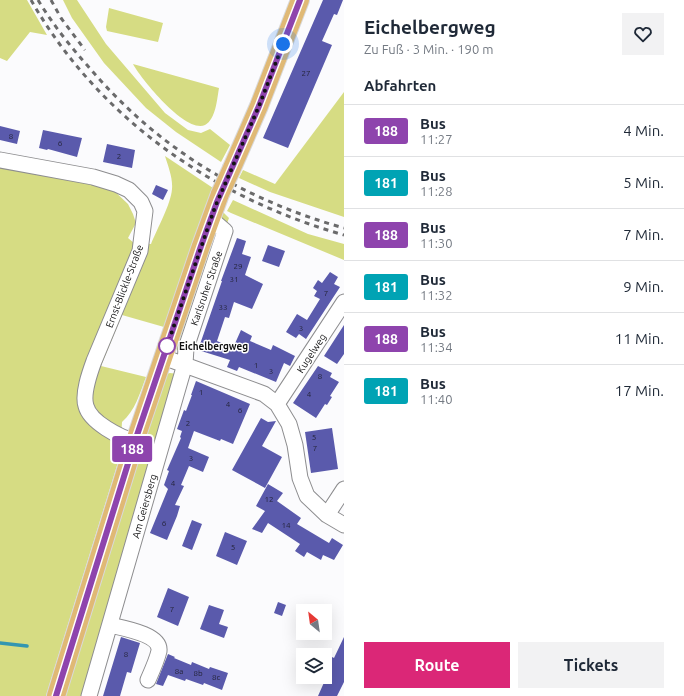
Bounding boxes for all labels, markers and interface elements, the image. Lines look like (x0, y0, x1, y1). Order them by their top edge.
button: heart (622, 13, 664, 55)
text: Eichelbergweg (364, 16, 496, 38)
your location (273, 34, 293, 54)
text: Zu Fuß · 3 Min. · 190 m (364, 42, 493, 56)
house number: 27 (301, 69, 311, 78)
text: Abfahrten (364, 77, 436, 94)
text: Bus (420, 115, 446, 132)
text: 4 Min. (623, 122, 664, 139)
text: 188 (374, 123, 398, 139)
house number: 8 (9, 132, 14, 141)
text: 11:27 (420, 132, 453, 146)
house number: 6 (58, 139, 63, 148)
house number: 2 (117, 152, 121, 161)
text: Bus (420, 167, 446, 184)
text: 5 Min. (623, 174, 664, 191)
text: 181 (374, 175, 398, 191)
text: 11:28 (420, 184, 453, 198)
text: Bus (420, 219, 446, 236)
text: 7 Min. (623, 226, 664, 243)
text: 188 (374, 227, 398, 243)
text: 11:30 (420, 236, 453, 250)
street label: Ernst-Blickle-Straße (104, 243, 145, 329)
street label: Karlsruher Straße (189, 249, 224, 327)
house number: 29 (233, 262, 243, 271)
text: Bus (420, 271, 446, 288)
house number: 31 (229, 275, 239, 284)
text: 9 Min. (623, 278, 664, 295)
text: 181 (374, 279, 398, 295)
text: 11:32 (420, 288, 453, 302)
house number: 7 (324, 289, 328, 298)
house number: 33 (218, 303, 228, 312)
text: Bus (420, 323, 446, 340)
house number: 3 (299, 324, 303, 333)
text: 11 Min. (615, 330, 664, 347)
text: 188 (374, 331, 398, 347)
street label: Kugelweg (295, 332, 328, 375)
marker: Eichelbergweg (158, 337, 176, 355)
text: 11:34 (420, 340, 453, 354)
place label: Eichelbergweg (179, 341, 248, 352)
house number: 1 (254, 361, 258, 370)
house number: 3 (269, 367, 273, 376)
house number: 8 (318, 372, 323, 381)
text: Bus (420, 375, 446, 392)
text: 17 Min. (615, 382, 664, 399)
text: 181 (374, 383, 398, 399)
house number: 1 (199, 388, 203, 397)
house number: 4 (307, 390, 312, 399)
text: 11:40 (420, 392, 453, 406)
house number: 4 (226, 400, 231, 409)
house number: 6 (238, 406, 243, 415)
house number: 2 (186, 419, 190, 428)
house number: 5 (312, 433, 316, 442)
line badge: 188 (109, 436, 155, 462)
text: 188 (120, 441, 144, 457)
house number: 7 (313, 444, 317, 453)
house number: 3 (189, 454, 193, 463)
street label: Am Geiersberg (130, 473, 159, 540)
house number: 4 (171, 479, 176, 488)
house number: 12 (264, 495, 274, 504)
house number: 6 (162, 519, 167, 528)
house number: 14 (281, 521, 291, 530)
house number: 5 (231, 543, 235, 552)
north arrow (296, 604, 332, 640)
map controls (296, 604, 332, 684)
house number: 7 (170, 605, 174, 614)
button: Route (364, 642, 510, 688)
button: Tickets (518, 642, 664, 688)
button: layers (296, 648, 332, 684)
house number: 8 (124, 650, 129, 659)
house number: 8a (175, 667, 183, 676)
house number: 8b (193, 669, 203, 678)
house number: 8c (212, 673, 220, 682)

